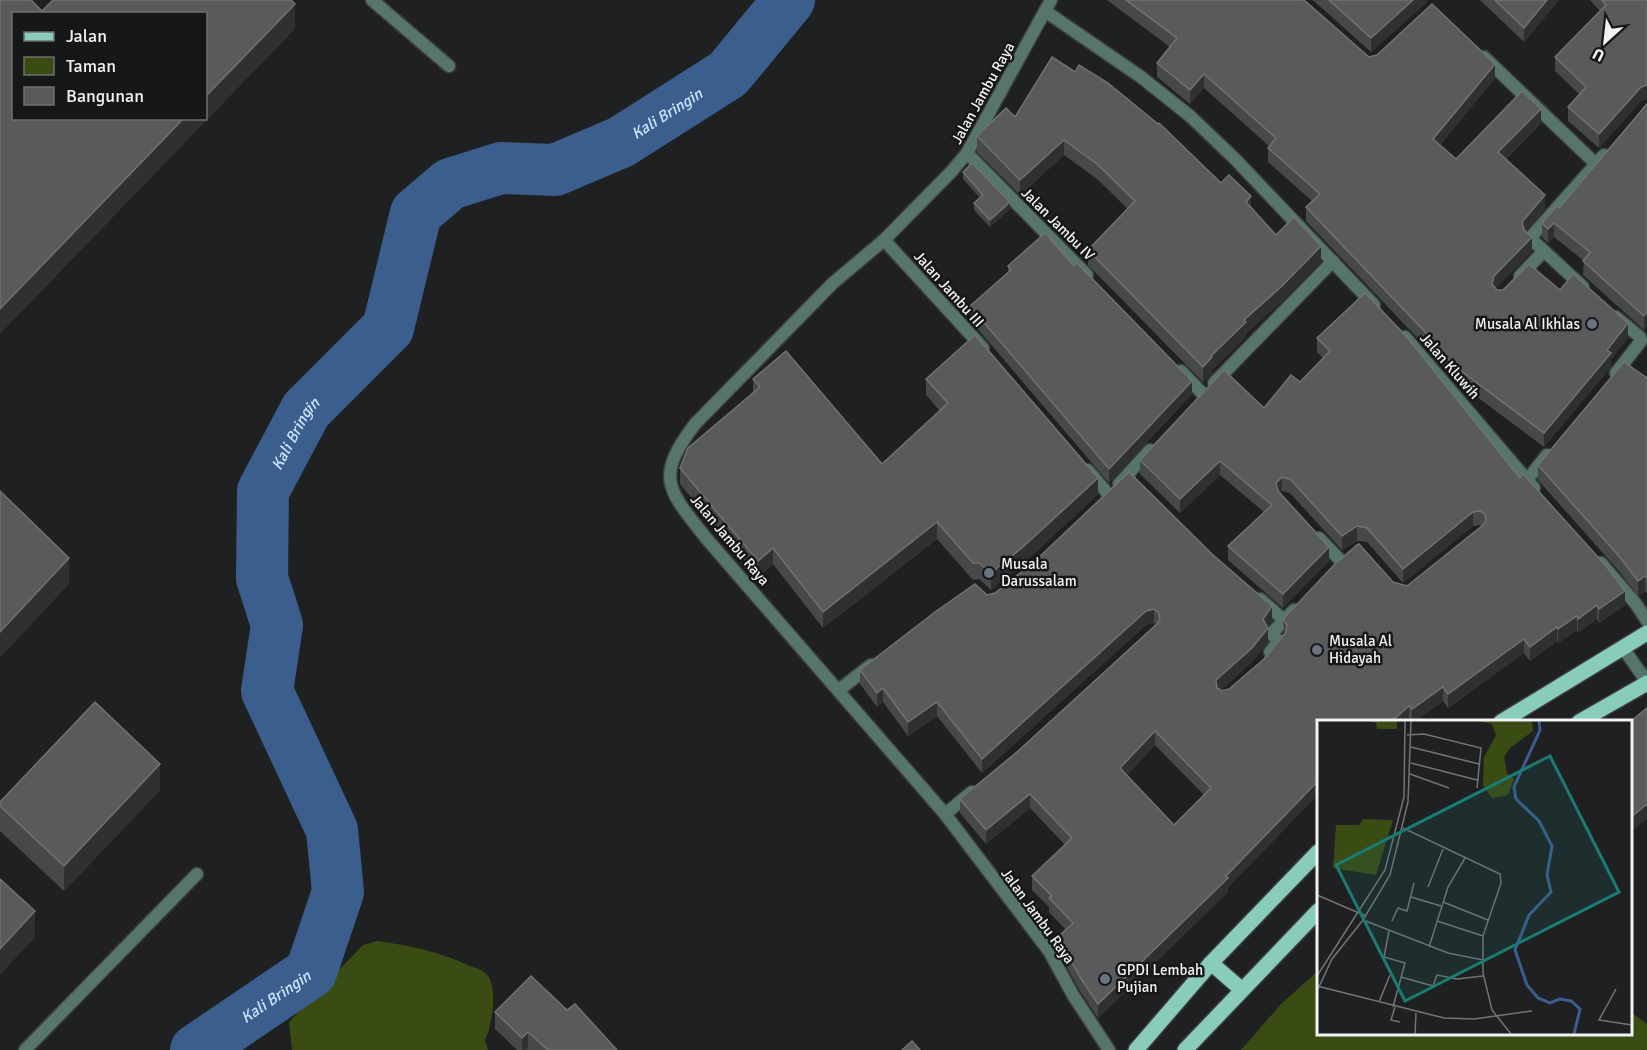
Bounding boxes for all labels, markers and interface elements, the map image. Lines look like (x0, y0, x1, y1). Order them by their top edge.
legend (12, 12, 207, 120)
north arrow (1575, 12, 1635, 72)
text: Jalan (66, 25, 107, 47)
street label: Jalan Jambu Raya (948, 39, 1018, 147)
text: U (1589, 43, 1608, 66)
text: Taman (66, 55, 116, 77)
water label: Kali Bringin (628, 83, 707, 144)
text: Bangunan (66, 85, 144, 107)
street label: Jalan Jambu IV (1018, 184, 1098, 264)
street label: Jalan Jambu III (910, 247, 988, 331)
place label: Musala Al Ikhlas (1475, 315, 1580, 333)
marker: Musala Al Ikhlas (1585, 317, 1599, 331)
street label: Jalan Kluwih (1416, 329, 1484, 403)
water label: Kali Bringin (267, 393, 325, 474)
street label: Jalan Jambu Raya (687, 491, 773, 589)
place label: Musala Darussalam (1001, 555, 1077, 590)
marker: Musala Darussalam (982, 566, 996, 580)
place label: Musala Al Hidayah (1329, 632, 1392, 667)
marker: Musala Al Hidayah (1310, 643, 1324, 657)
inset map (1317, 720, 1632, 1035)
street label: Jalan Jambu Raya (997, 865, 1079, 967)
place label: GPDI Lembah Pujian (1117, 961, 1203, 996)
water label: Kali Bringin (237, 965, 316, 1028)
marker: GPDI Lembah Pujian (1098, 972, 1112, 986)

